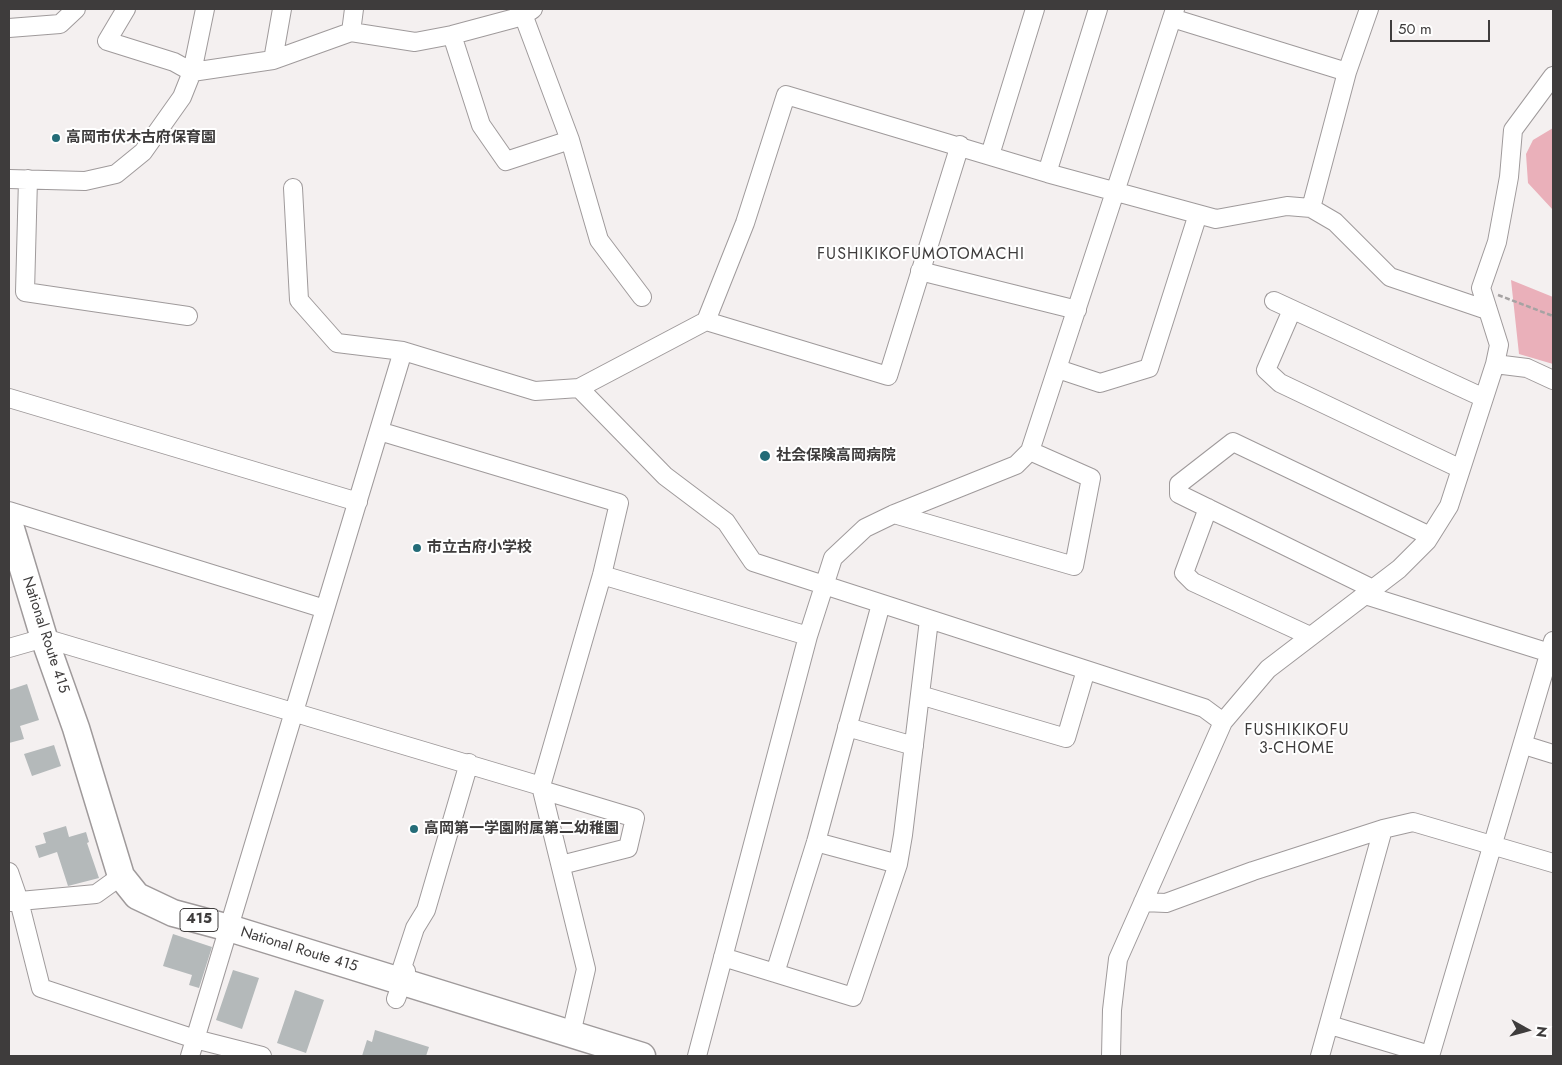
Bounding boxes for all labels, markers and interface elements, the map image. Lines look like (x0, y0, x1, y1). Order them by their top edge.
scale bar (1392, 10, 1492, 42)
text: 50 m (1398, 18, 1432, 40)
place label: 高岡市伏木古府保育園 (66, 129, 216, 147)
marker: 高岡市伏木古府保育園 (50, 132, 62, 144)
district label: FUSHIKIKOFUMOTOMACHI (815, 245, 1027, 265)
place label: 社会保険高岡病院 (776, 447, 896, 465)
marker: 社会保険高岡病院 (758, 449, 772, 463)
place label: 市立古府小学校 (427, 539, 532, 557)
marker: 市立古府小学校 (411, 542, 423, 554)
street label: National Route 415 (18, 574, 72, 696)
district label: FUSHIKIKOFU 3-CHOME (1243, 721, 1351, 759)
place label: 高岡第一学園附属第二幼稚園 (424, 820, 619, 838)
marker: 高岡第一学園附属第二幼稚園 (408, 823, 420, 835)
road number: 415 (180, 908, 218, 932)
street label: National Route 415 (238, 924, 360, 976)
north arrow (1502, 1005, 1552, 1055)
text: N (1531, 1025, 1552, 1039)

